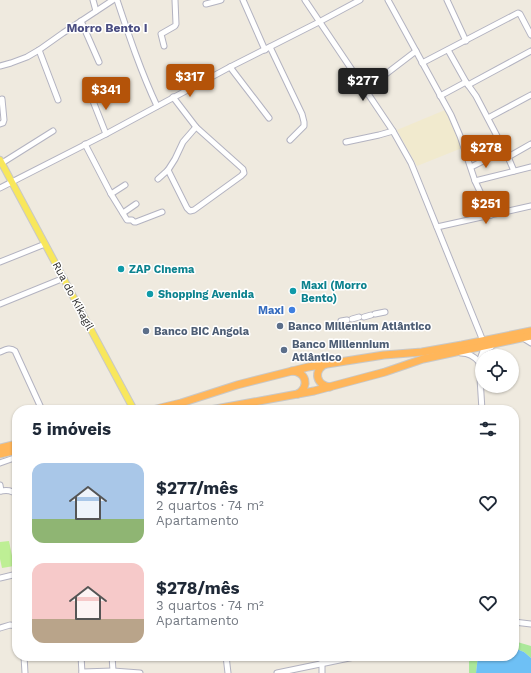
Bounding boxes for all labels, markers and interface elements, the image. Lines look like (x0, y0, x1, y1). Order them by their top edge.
district label: Morro Bento I (66, 21, 148, 35)
pin: $317 (166, 64, 214, 98)
pin: $277 (339, 68, 387, 102)
text: $317 (175, 69, 205, 84)
text: $277 (347, 73, 379, 88)
pin: $341 (82, 77, 130, 111)
text: $341 (91, 82, 121, 97)
pin: $278 (462, 135, 510, 169)
text: $278 (470, 140, 502, 155)
pin: $251 (462, 191, 510, 225)
text: $251 (471, 196, 501, 211)
street label: Rua do Kikagil (50, 260, 97, 333)
place label: ZAP Cinema (129, 263, 195, 276)
marker: ZAP Cinema (116, 264, 126, 274)
place label: Maxi (Morro Bento) (301, 279, 367, 305)
marker: Maxi (Morro Bento) (288, 286, 298, 296)
place label: Shopping Avenida (158, 288, 255, 301)
marker: Shopping Avenida (145, 289, 155, 299)
place label: Maxi (258, 304, 284, 317)
marker: Maxi (287, 305, 297, 315)
place label: Banco Millenium Atlântico (288, 320, 432, 333)
marker: Banco Millenium Atlântico (275, 321, 285, 331)
place label: Banco BIC Angola (154, 325, 250, 338)
marker: Banco BIC Angola (141, 326, 151, 336)
place label: Banco Millennium Atlântico (292, 338, 389, 364)
marker: Banco Millennium Atlântico (279, 345, 289, 355)
map controls (475, 349, 519, 393)
button: locate (475, 349, 519, 393)
icon: filters (477, 418, 499, 440)
text: 5 imóveis (32, 419, 111, 439)
text: $277/mês (156, 478, 238, 498)
icon: home (64, 479, 112, 527)
icon: heart (477, 492, 499, 514)
text: 2 quartos · 74 m² (156, 498, 264, 513)
text: Apartamento (156, 513, 239, 528)
text: $278/mês (156, 578, 240, 598)
icon: home (64, 579, 112, 627)
icon: heart (477, 592, 499, 614)
text: 3 quartos · 74 m² (156, 598, 264, 613)
text: Apartamento (156, 613, 239, 628)

